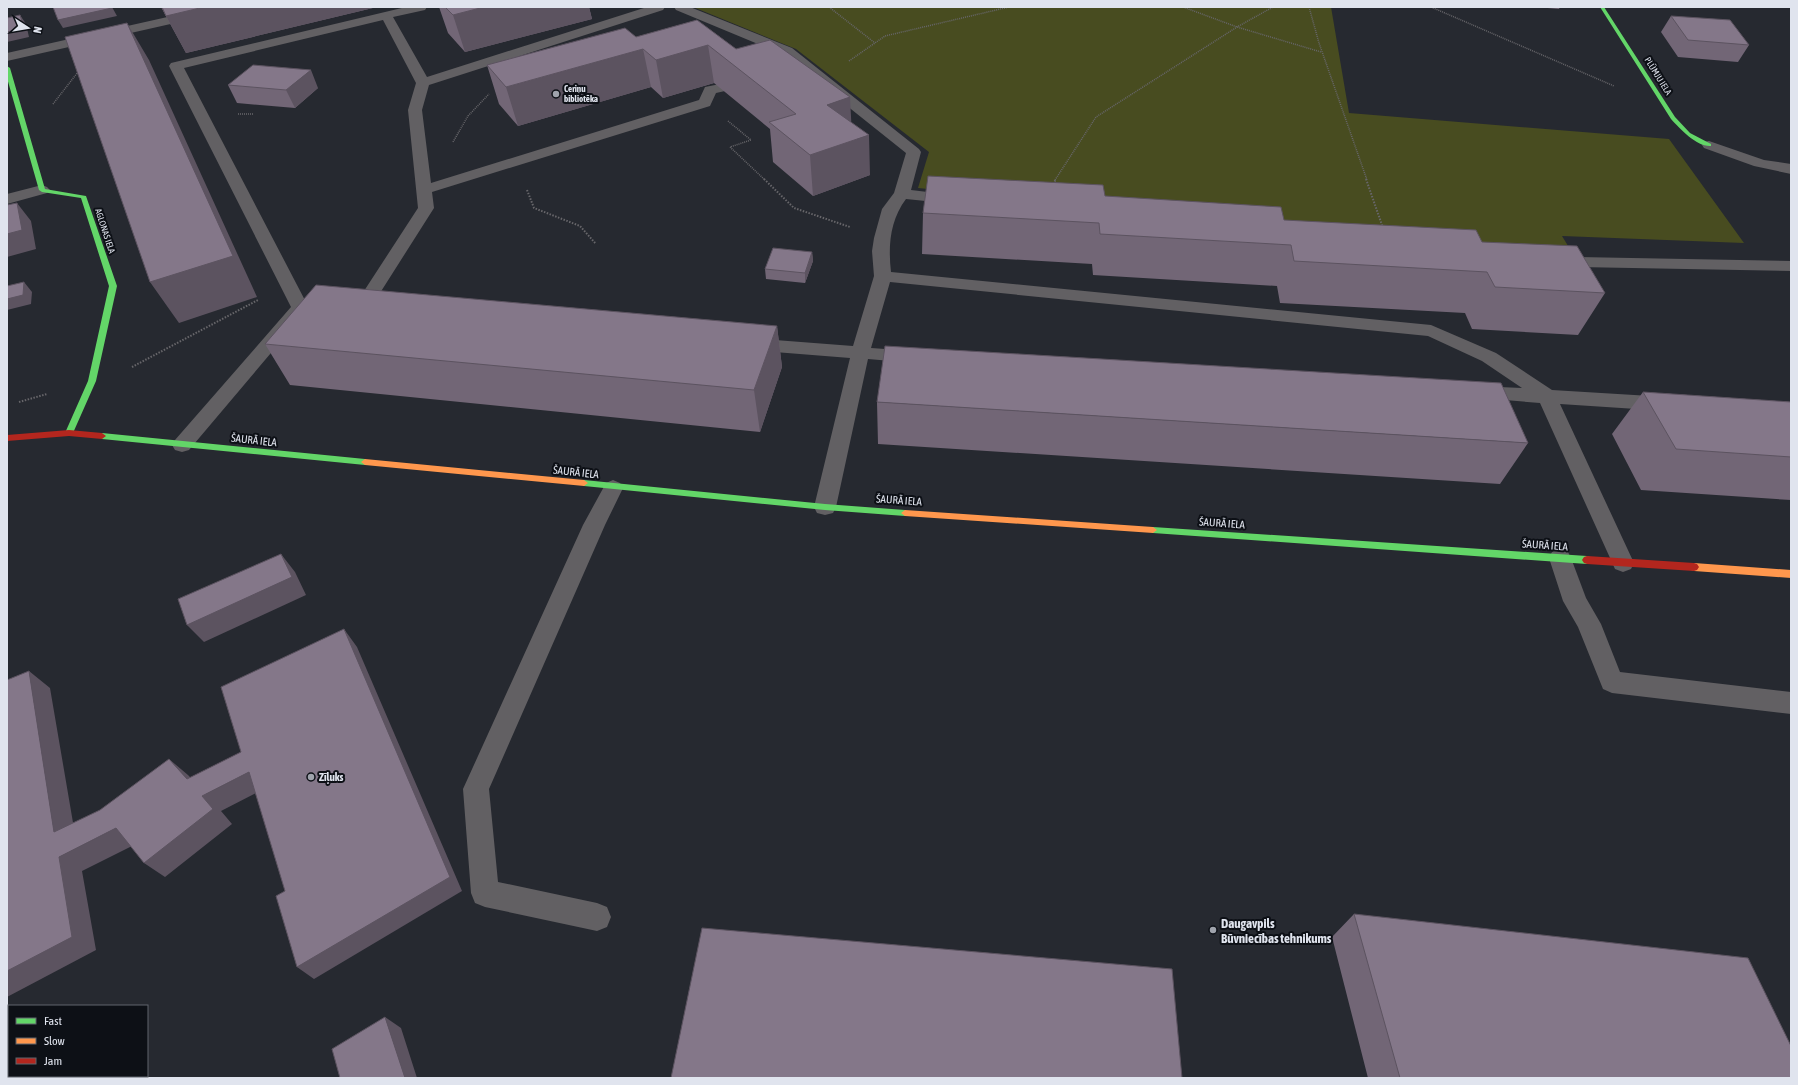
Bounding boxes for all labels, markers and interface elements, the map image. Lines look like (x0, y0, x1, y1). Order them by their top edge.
north arrow (8, 8, 48, 48)
text: N (31, 26, 44, 35)
street label: PLŪMJU IELA (1642, 55, 1674, 97)
place label: Ceriņu bibliotēka (564, 84, 598, 104)
marker: Ceriņu bibliotēka (551, 89, 561, 99)
street label: AGLONAS IELA (93, 207, 117, 255)
street label: ŠAURĀ IELA (230, 432, 278, 448)
street label: ŠAURĀ IELA (552, 464, 600, 480)
street label: ŠAURĀ IELA (876, 492, 923, 508)
street label: ŠAURĀ IELA (1199, 515, 1246, 531)
street label: ŠAURĀ IELA (1522, 537, 1569, 553)
place label: Zīļuks (319, 771, 344, 784)
marker: Zīļuks (306, 772, 316, 782)
place label: Daugavpils Būvniecības tehnikums (1221, 916, 1332, 946)
marker: Daugavpils Būvniecības tehnikums (1208, 925, 1218, 935)
legend (8, 1005, 148, 1077)
text: Fast (44, 1014, 62, 1028)
text: Slow (44, 1034, 65, 1048)
text: Jam (44, 1054, 62, 1068)

